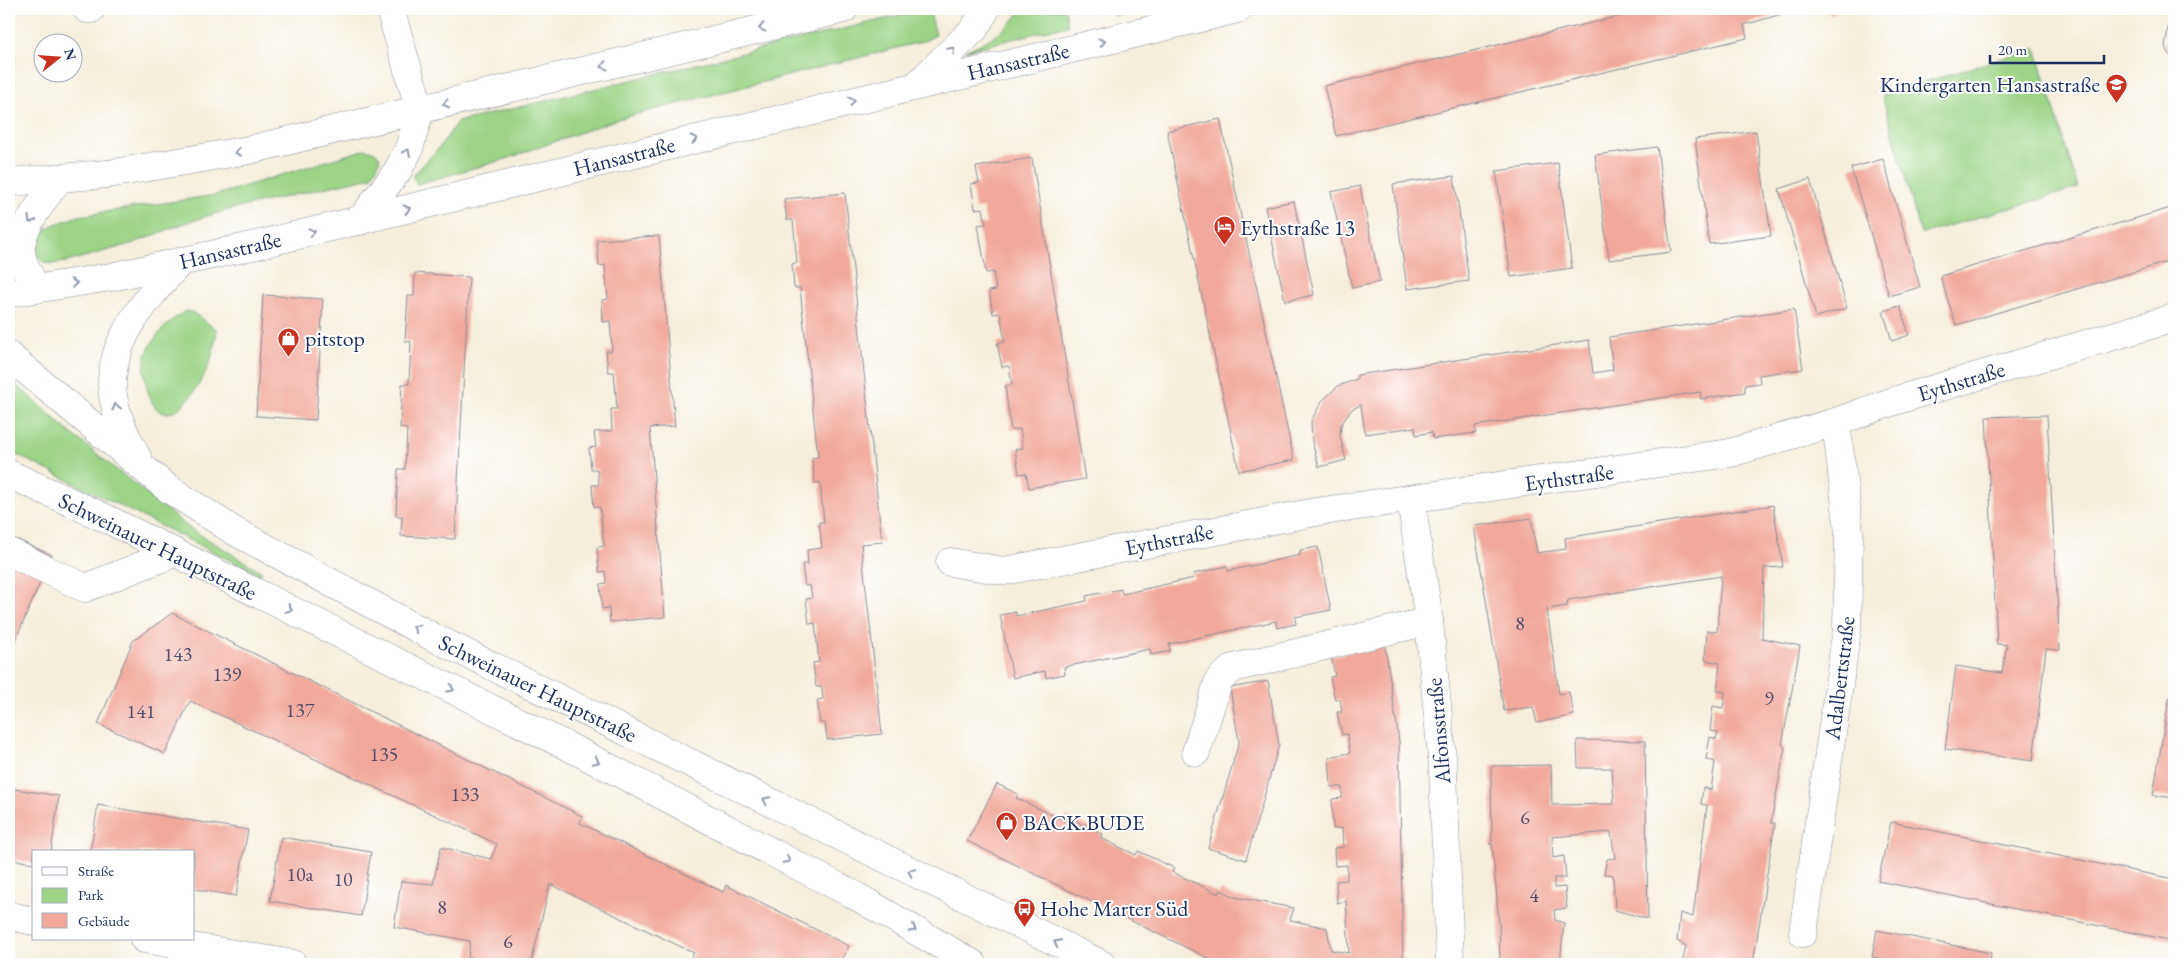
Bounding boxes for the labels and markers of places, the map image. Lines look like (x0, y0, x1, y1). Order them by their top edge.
place label: Kindergarten Hansastraße (1880, 70, 2100, 99)
school or university icon: Kindergarten Hansastraße (2104, 72, 2128, 103)
place label: Eythstraße 13 (1240, 213, 1355, 242)
hotel icon: Eythstraße 13 (1212, 215, 1236, 246)
place label: pitstop (305, 324, 365, 353)
shop icon: pitstop (277, 326, 301, 357)
place label: BACK.BUDE (1023, 808, 1144, 837)
shop icon: BACK.BUDE (995, 810, 1019, 841)
place label: Hohe Marter Süd (1040, 894, 1189, 923)
bus stop icon: Hohe Marter Süd (1012, 896, 1036, 927)

